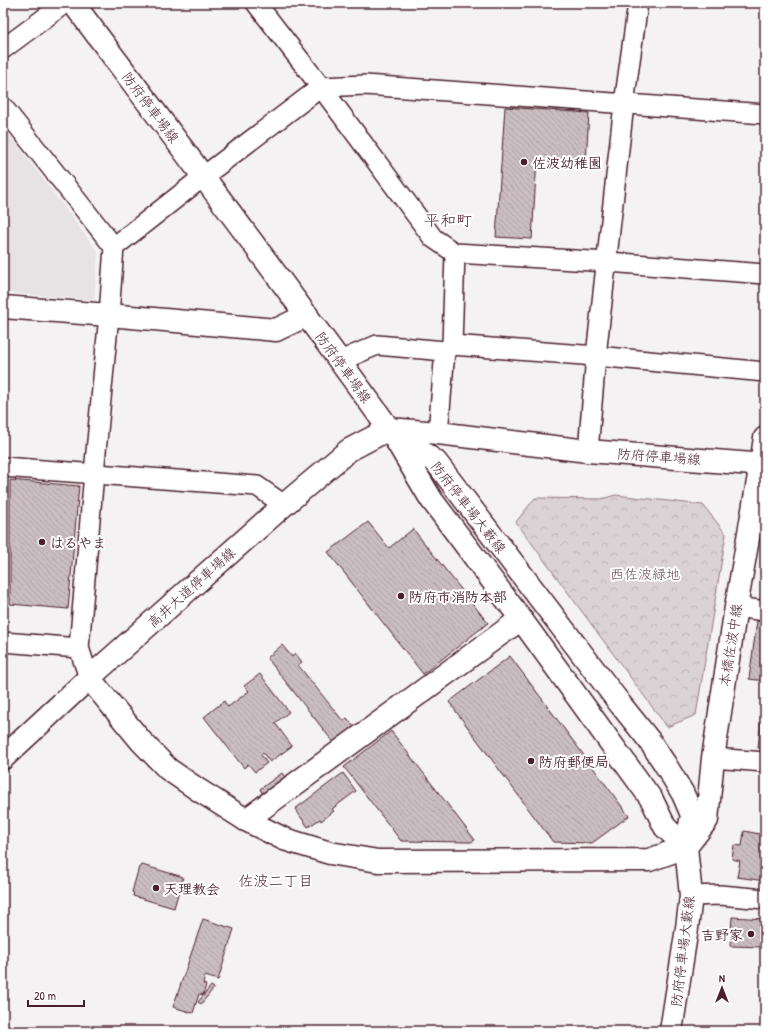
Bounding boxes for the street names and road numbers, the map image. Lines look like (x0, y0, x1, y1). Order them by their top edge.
street label: 防府停車場線 (118, 68, 184, 146)
street label: 防府停車場線 (312, 327, 376, 407)
street label: 防府停車場線 (616, 444, 702, 468)
street label: 防府停車場大藪線 (427, 457, 511, 557)
street label: 高井大道停車場線 (143, 542, 239, 632)
street label: 本橋佐波中線 (714, 602, 746, 688)
street label: 防府停車場大藪線 (666, 894, 698, 1008)

